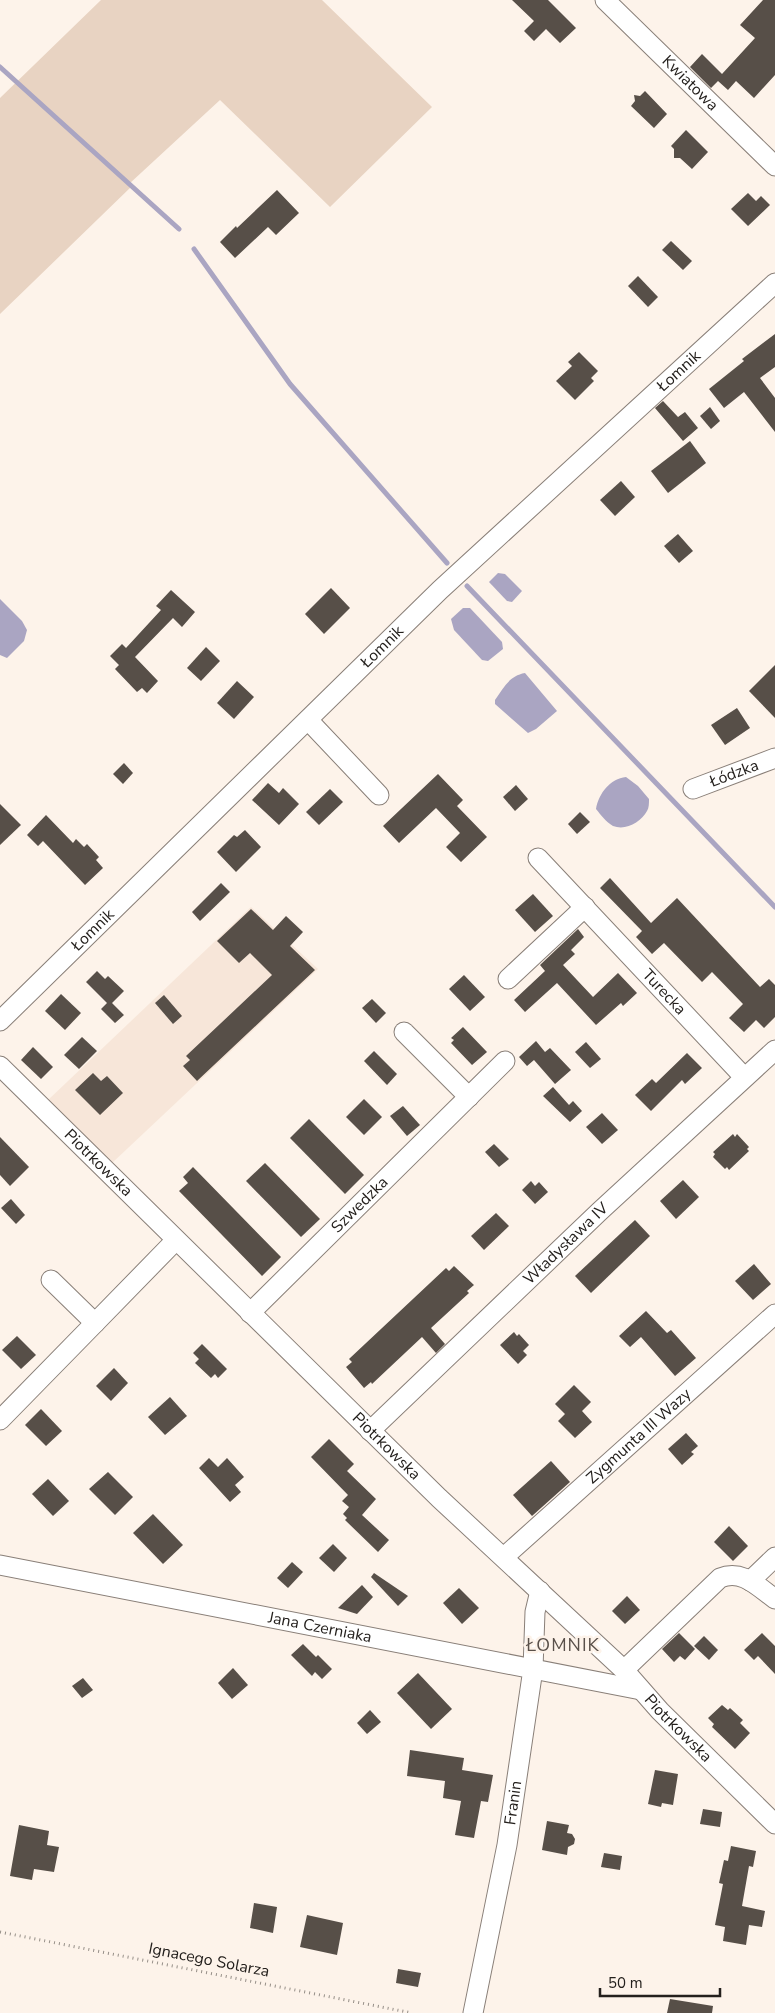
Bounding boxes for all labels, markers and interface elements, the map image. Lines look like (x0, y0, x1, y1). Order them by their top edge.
street label: Kwiatowa (657, 50, 723, 116)
street label: Łomnik (652, 345, 706, 397)
street label: Łomnik (355, 620, 409, 673)
street label: Łódzka (706, 754, 762, 793)
street label: Łomnik (66, 903, 120, 957)
street label: Turecka (637, 964, 691, 1020)
street label: Piotrkowska (59, 1124, 137, 1202)
street label: Szwedzka (326, 1172, 393, 1238)
street label: Władysława IV (518, 1197, 614, 1290)
street label: Zygmunta III Wazy (582, 1383, 696, 1489)
street label: Piotrkowska (347, 1407, 425, 1485)
street label: Jana Czerniaka (265, 1606, 374, 1648)
district label: ŁOMNIK (525, 1633, 600, 1657)
street label: Piotrkowska (639, 1689, 717, 1767)
street label: Franin (499, 1779, 527, 1827)
street label: Ignacego Solarza (147, 1937, 271, 1983)
scale bar (600, 1966, 720, 1998)
text: 50 m (608, 1973, 643, 1993)

